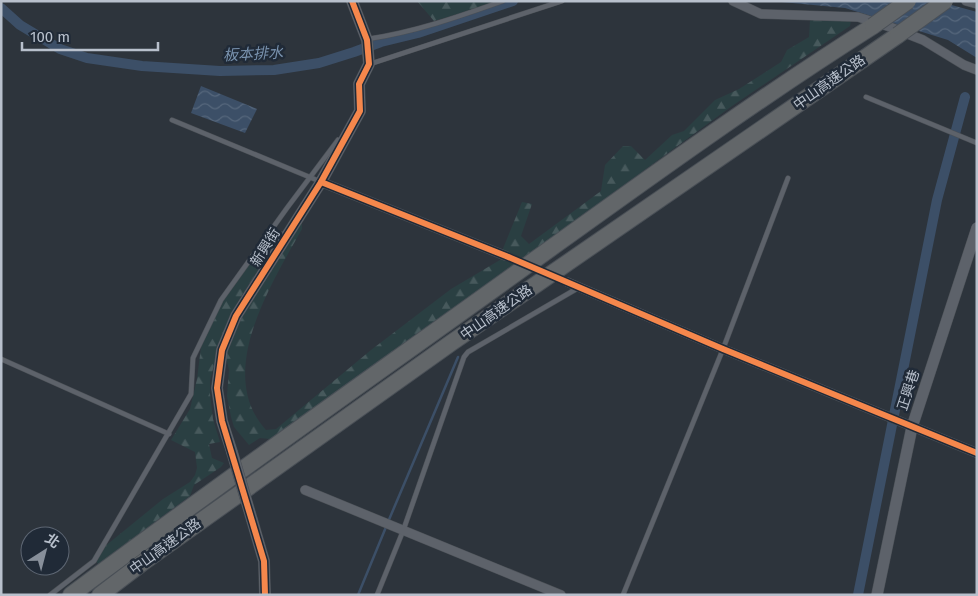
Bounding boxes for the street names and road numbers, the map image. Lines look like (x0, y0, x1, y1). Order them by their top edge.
street label: 中山高速公路 (790, 51, 869, 113)
street label: 新興街 (247, 225, 284, 270)
street label: 中山高速公路 (457, 281, 536, 343)
street label: 正興巷 (894, 368, 923, 413)
street label: 中山高速公路 (126, 515, 204, 578)

